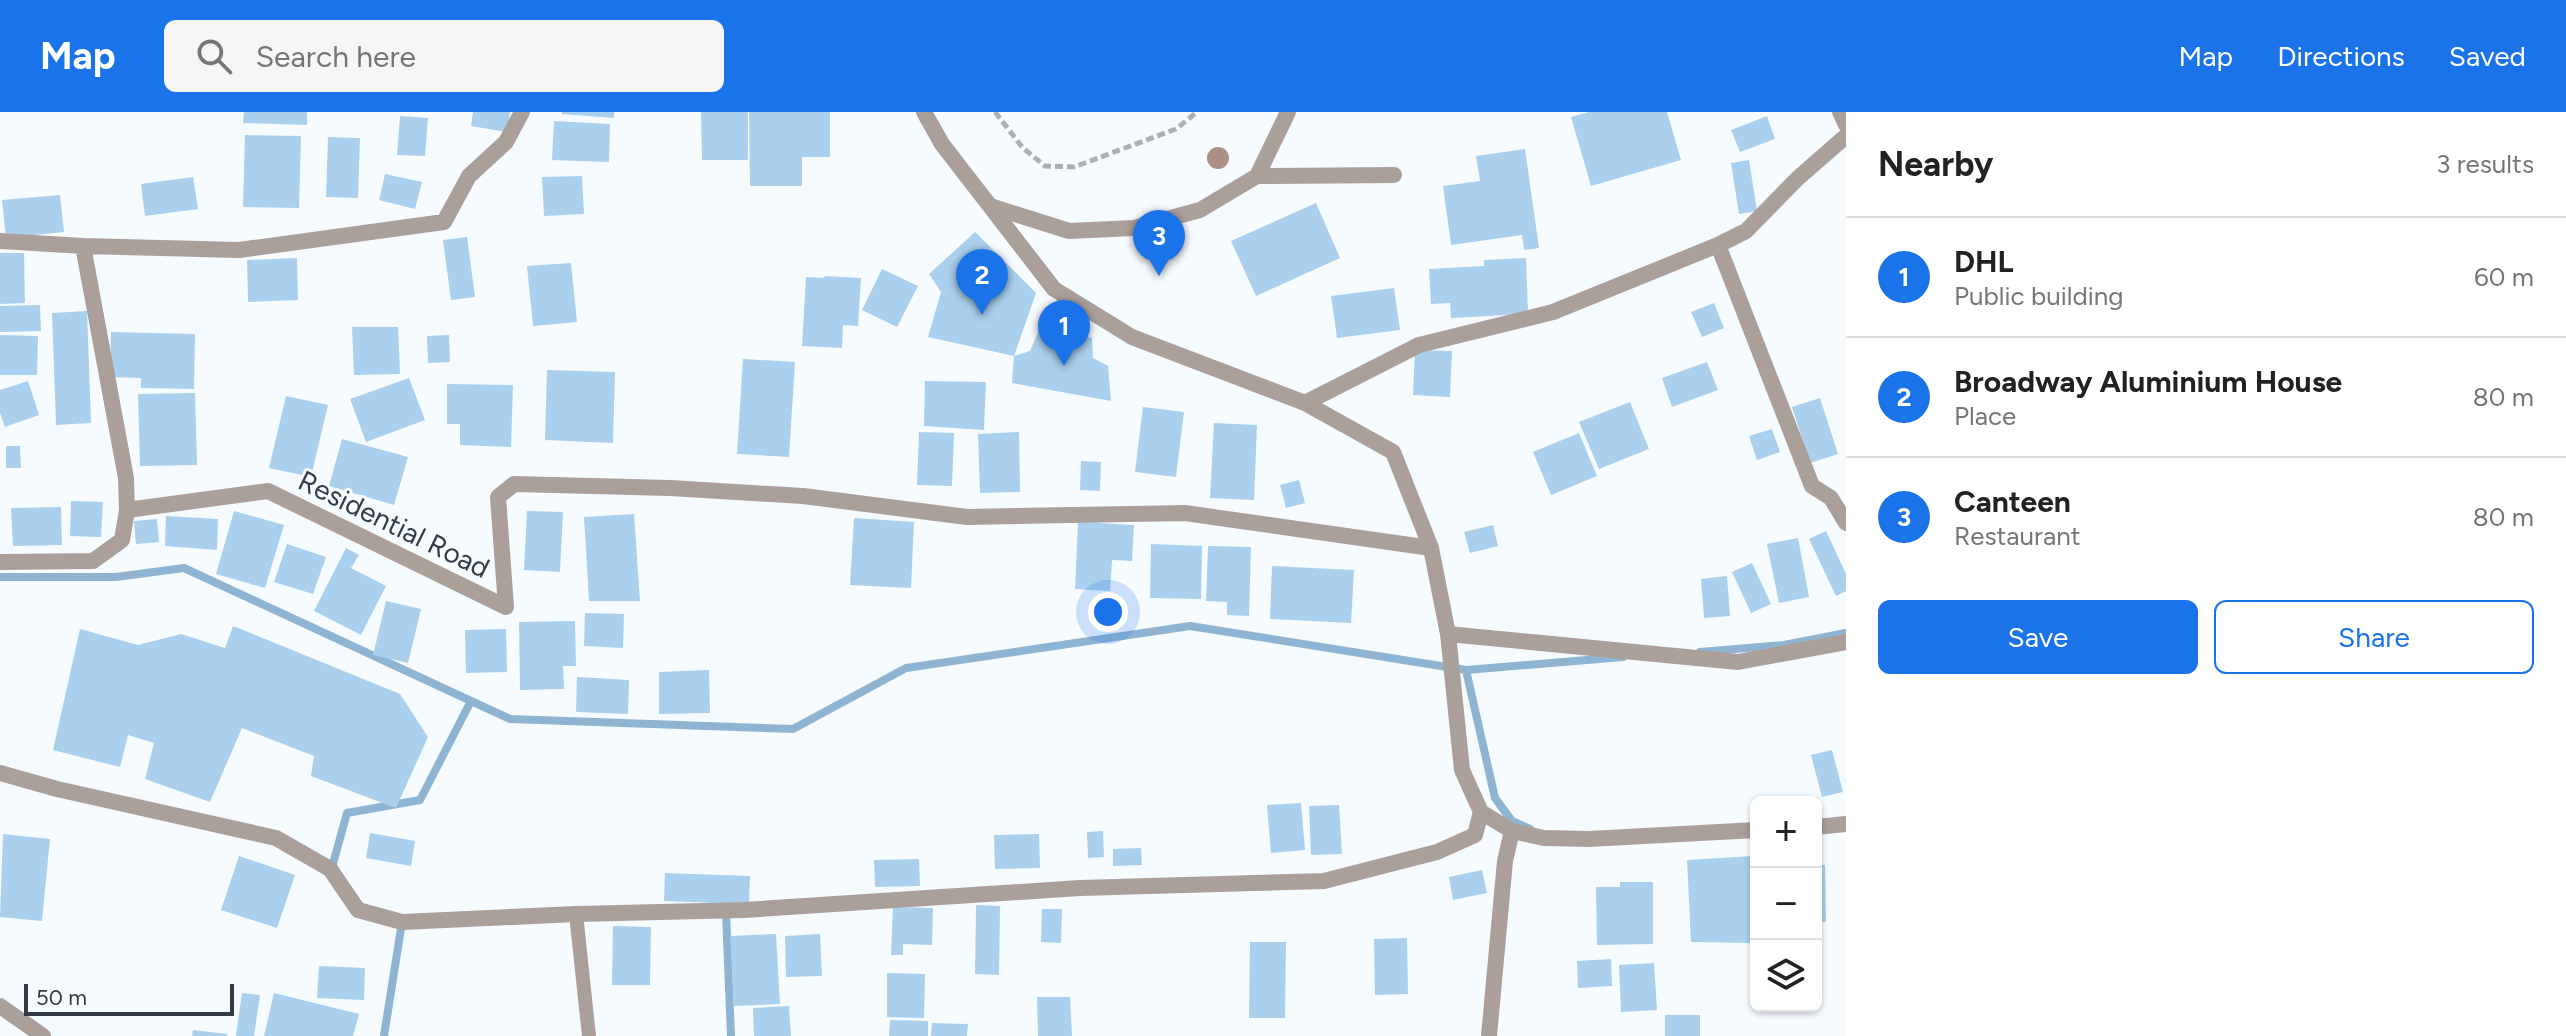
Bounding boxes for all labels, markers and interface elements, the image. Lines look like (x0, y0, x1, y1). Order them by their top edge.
search box (164, 20, 724, 92)
text: Map (40, 33, 116, 79)
icon: search (192, 34, 236, 78)
text: Search here (256, 38, 416, 75)
text: Map (2179, 39, 2233, 73)
text: Directions (2277, 39, 2405, 73)
text: Saved (2449, 39, 2526, 73)
text: Nearby (1878, 144, 1993, 185)
text: 3 results (2436, 148, 2534, 180)
pin: 3 (1133, 210, 1185, 276)
text: DHL (1954, 243, 2014, 280)
pin: 2 (956, 249, 1008, 315)
text: 1 (1899, 261, 1909, 293)
text: 60 m (2474, 261, 2534, 293)
text: Public building (1954, 280, 2123, 312)
pin: 1 (1038, 300, 1090, 366)
text: Broadway Aluminium House (1954, 363, 2342, 400)
text: 2 (1896, 381, 1912, 413)
text: 80 m (2473, 381, 2534, 413)
text: Place (1954, 400, 2016, 432)
street label: Residential Road (293, 463, 495, 585)
text: Canteen (1954, 483, 2071, 520)
text: 3 (1897, 501, 1911, 533)
text: 80 m (2473, 501, 2534, 533)
text: Restaurant (1954, 520, 2081, 552)
your location (1088, 592, 1128, 632)
button: Save (1878, 600, 2198, 674)
button: Share (2214, 600, 2534, 674)
map controls (1750, 796, 1822, 1012)
button: + (1750, 796, 1822, 868)
button: − (1750, 868, 1822, 940)
button: layers (1750, 940, 1822, 1012)
scale bar (24, 980, 234, 1016)
text: 50 m (36, 984, 87, 1011)

